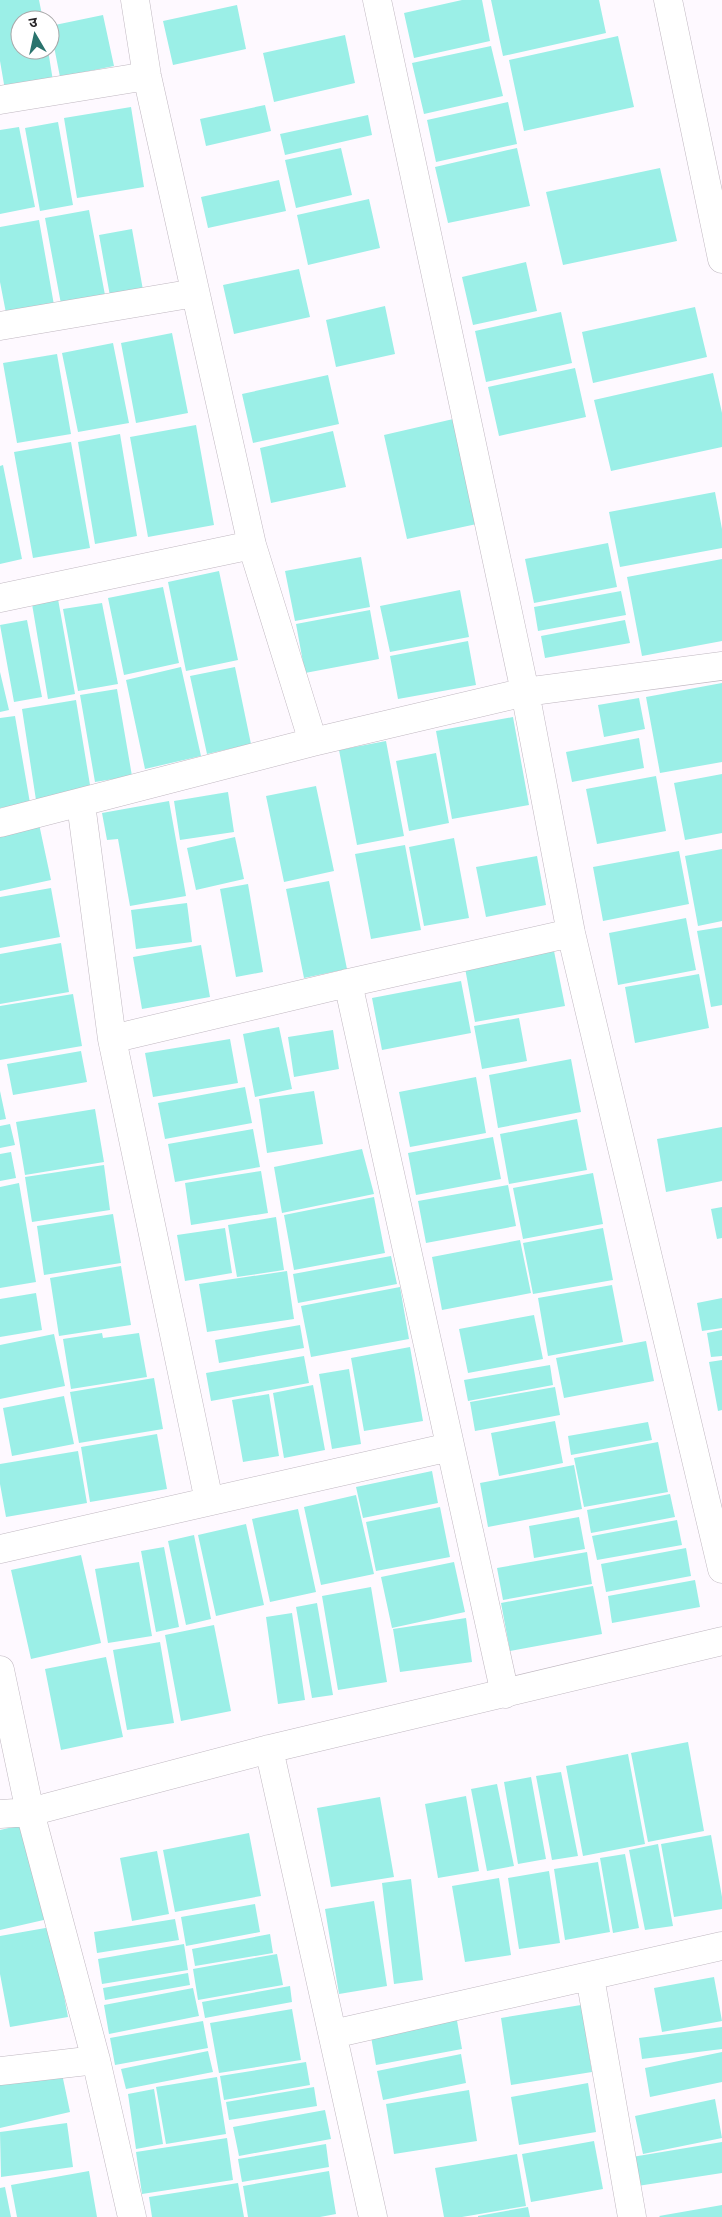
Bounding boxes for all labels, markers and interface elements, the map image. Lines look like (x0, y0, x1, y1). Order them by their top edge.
north arrow (10, 10, 60, 60)
text: उ (28, 13, 40, 34)

